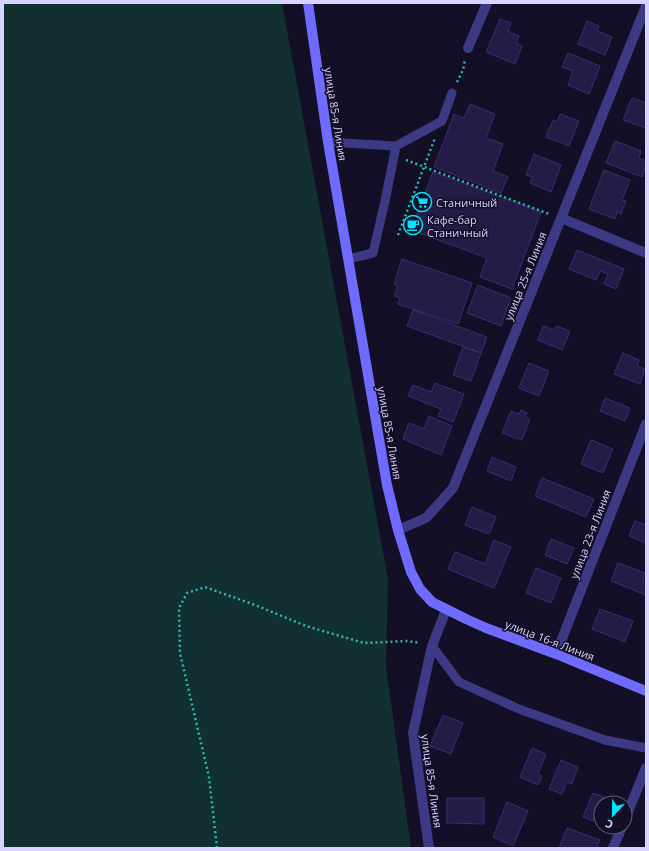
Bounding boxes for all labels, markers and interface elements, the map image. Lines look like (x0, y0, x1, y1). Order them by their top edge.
street label: улица 85-я Линия (321, 66, 351, 162)
supermarket icon: Станичный (411, 191, 433, 213)
place label: Станичный (436, 195, 497, 210)
place label: Кафе-бар Станичный (427, 212, 488, 240)
cafe icon: Кафе-бар Станичный (402, 214, 424, 236)
street label: улица 25-я Линия (500, 229, 550, 323)
street label: улица 85-я Линия (374, 385, 406, 481)
street label: улица 23-я Линия (566, 487, 614, 581)
street label: улица 16-я Линия (503, 616, 597, 664)
street label: улица 85-я Линия (418, 733, 446, 829)
north arrow (593, 795, 633, 835)
text: С (603, 816, 615, 833)

